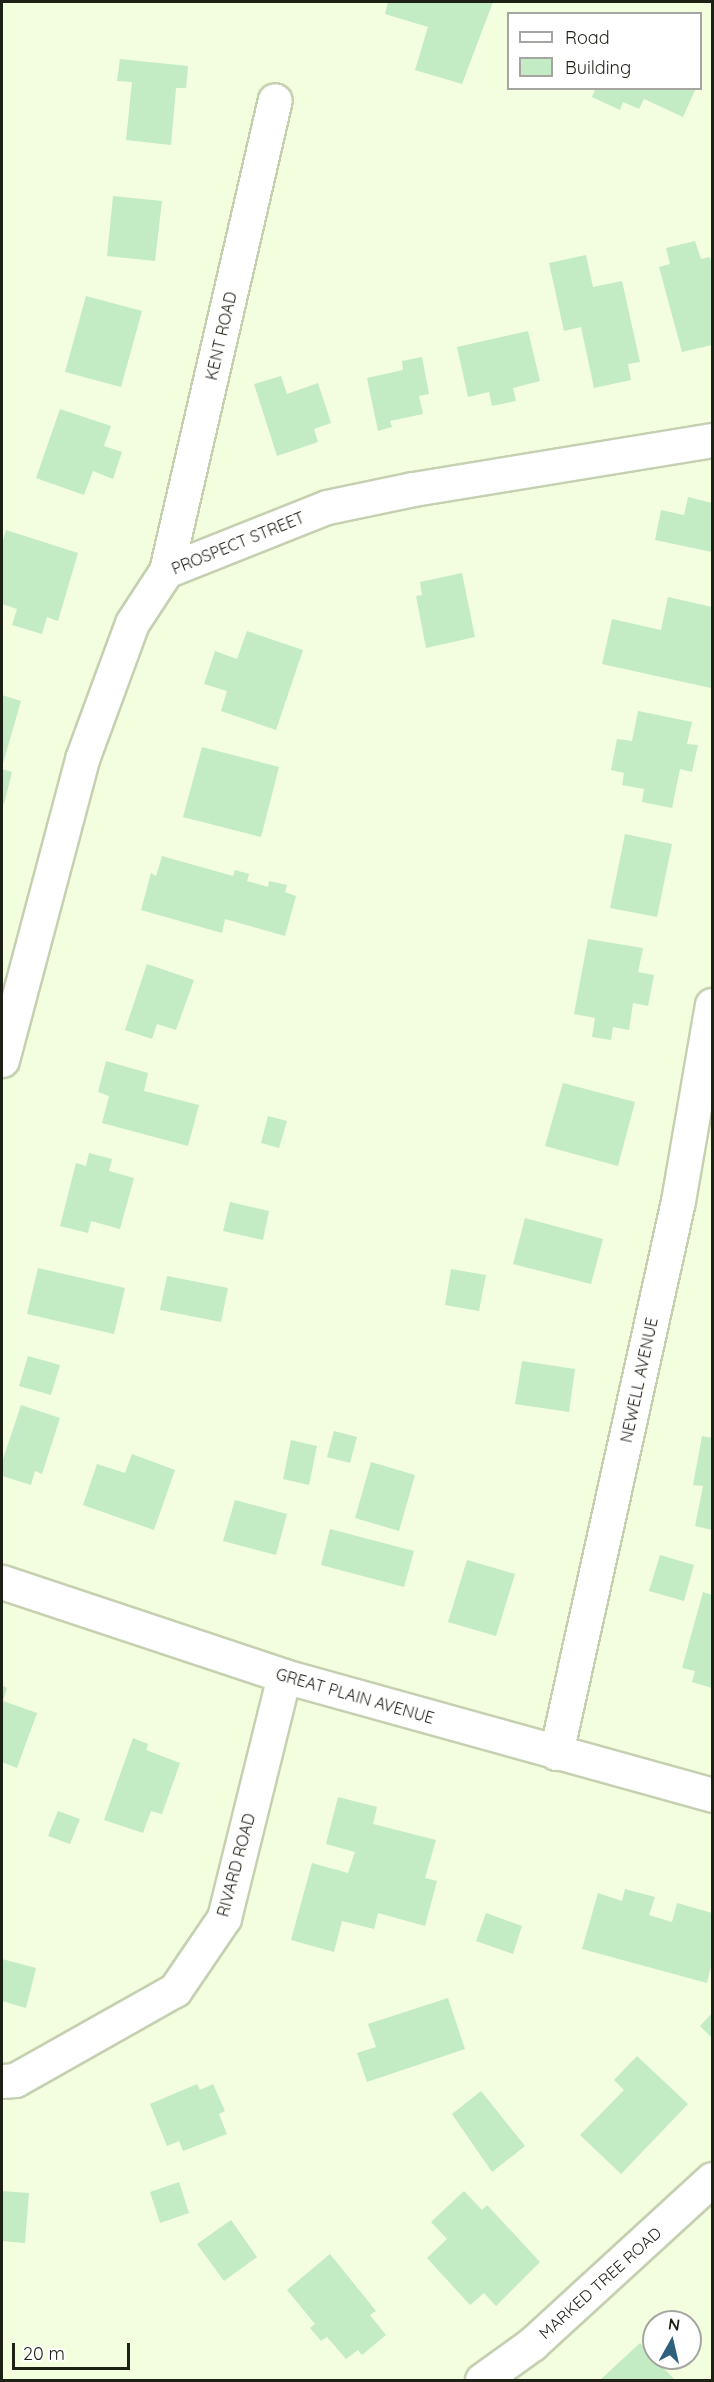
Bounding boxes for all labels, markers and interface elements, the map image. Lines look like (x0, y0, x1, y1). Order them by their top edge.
legend (507, 12, 702, 90)
text: Road (565, 26, 610, 49)
text: Building (565, 56, 631, 79)
street label: KENT ROAD (202, 290, 240, 382)
street label: PROSPECT STREET (169, 508, 307, 578)
street label: NEWELL AVENUE (616, 1316, 662, 1444)
street label: GREAT PLAIN AVENUE (274, 1664, 436, 1728)
street label: RIVARD ROAD (213, 1811, 259, 1919)
street label: MARKED TREE ROAD (535, 2223, 665, 2343)
north arrow (642, 2310, 702, 2370)
text: N (667, 2313, 681, 2335)
scale bar (15, 2331, 134, 2369)
text: 20 m (23, 2342, 65, 2365)

